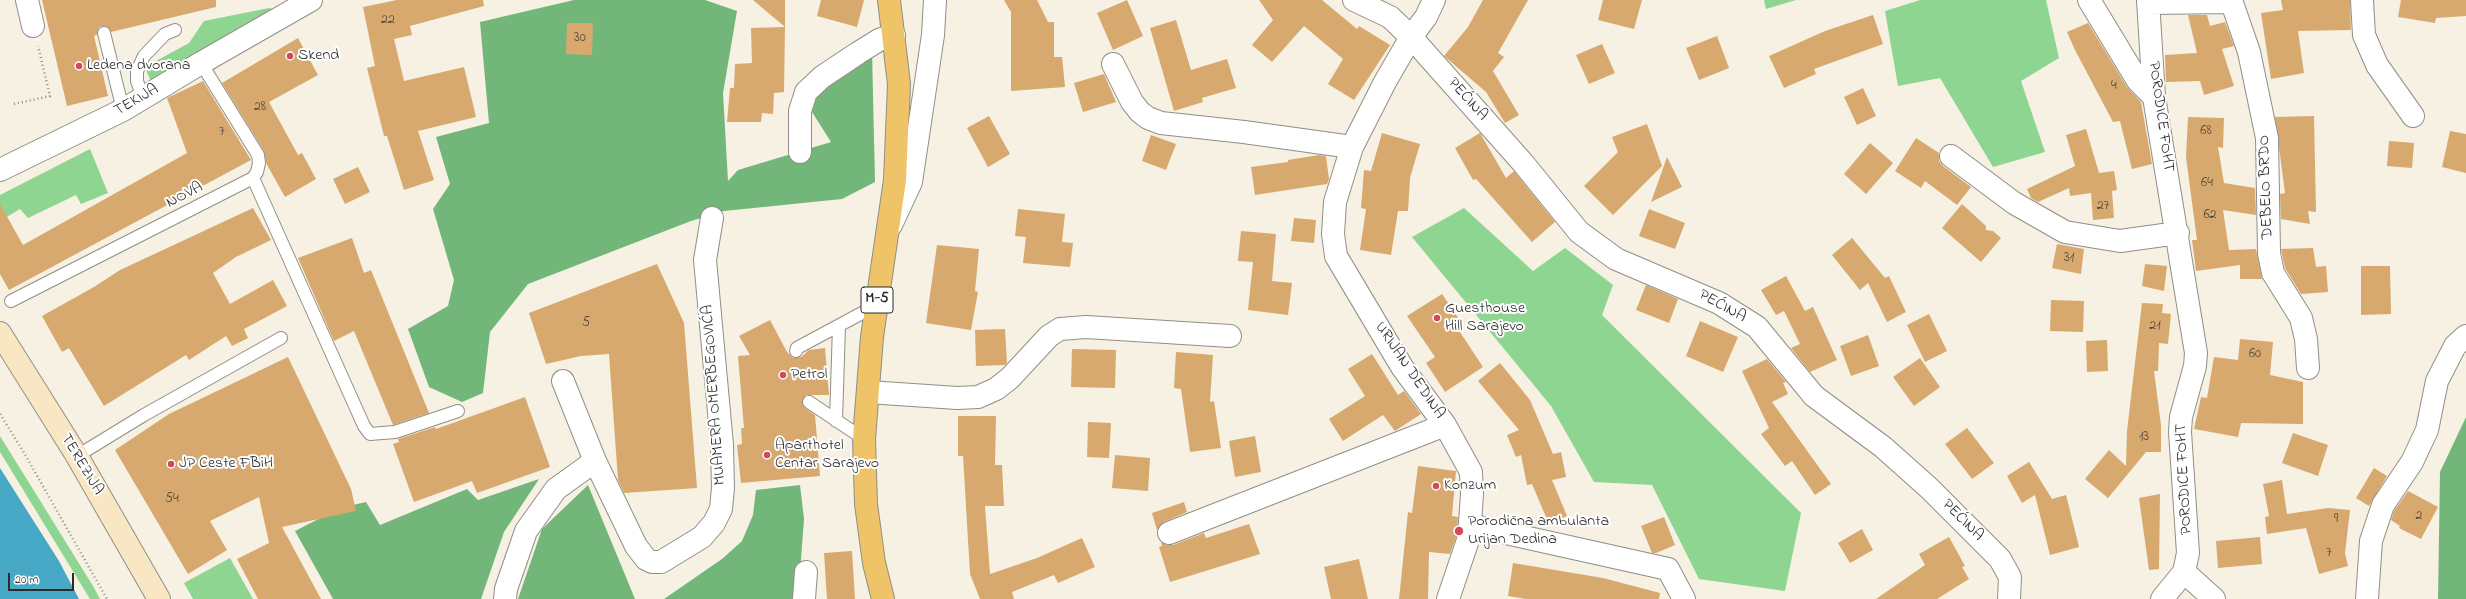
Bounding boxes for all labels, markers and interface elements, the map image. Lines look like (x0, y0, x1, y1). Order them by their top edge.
house number: 22 (381, 13, 395, 29)
house number: 30 (574, 31, 586, 47)
place label: Skend (298, 46, 339, 66)
marker: Skend (285, 51, 295, 61)
place label: Ledena dvorana (87, 56, 190, 76)
marker: Ledena dvorana (74, 61, 84, 71)
street label: PORODICE FOHT (2143, 61, 2177, 173)
street label: PEĆINA (1443, 75, 1491, 125)
house number: 4 (2111, 79, 2117, 95)
street label: TEKIJA (111, 81, 163, 121)
house number: 28 (254, 100, 266, 116)
house number: 68 (2200, 124, 2212, 140)
house number: 7 (219, 125, 225, 141)
street label: DEBELO BRDO (2256, 135, 2278, 239)
house number: 64 (2201, 176, 2213, 192)
street label: NOVA (163, 179, 207, 213)
house number: 27 (2097, 199, 2109, 215)
house number: 62 (2203, 208, 2217, 224)
house number: 31 (2064, 251, 2074, 267)
street label: PEĆINA (1695, 286, 1749, 328)
road number: M-5 (861, 287, 893, 313)
place label: Guesthouse Hill Sarajevo (1445, 299, 1525, 337)
street label: MUAMERA OMERBEGOVIĆA (699, 304, 731, 486)
marker: Guesthouse Hill Sarajevo (1432, 313, 1442, 323)
house number: 5 (582, 316, 590, 332)
street label: URIJAN DEDINA (1370, 319, 1448, 423)
house number: 21 (2149, 319, 2161, 335)
house number: 60 (2249, 347, 2261, 363)
place label: Petrol (791, 365, 827, 385)
marker: Petrol (778, 370, 788, 380)
street label: PORODICE FOHT (2173, 423, 2197, 535)
house number: 13 (2139, 430, 2149, 446)
street label: TEREZIJA (55, 431, 107, 499)
place label: Aparthotel Centar Sarajevo (775, 436, 879, 474)
marker: Aparthotel Centar Sarajevo (762, 450, 772, 460)
place label: JP Ceste FBiH (179, 454, 273, 474)
marker: JP Ceste FBiH (166, 459, 176, 469)
place label: Konzum (1444, 476, 1496, 496)
marker: Konzum (1431, 481, 1441, 491)
house number: 54 (165, 492, 179, 508)
street label: PEĆINA (1937, 496, 1987, 546)
house number: 2 (2416, 509, 2422, 525)
place label: Porodična ambulanta Urijan Dedina (1468, 512, 1609, 550)
house number: 9 (2334, 512, 2338, 528)
marker: Porodična ambulanta Urijan Dedina (1453, 525, 1465, 537)
house number: 7 (2326, 546, 2332, 562)
scale bar (10, 565, 76, 591)
text: 20 m (15, 571, 38, 589)

